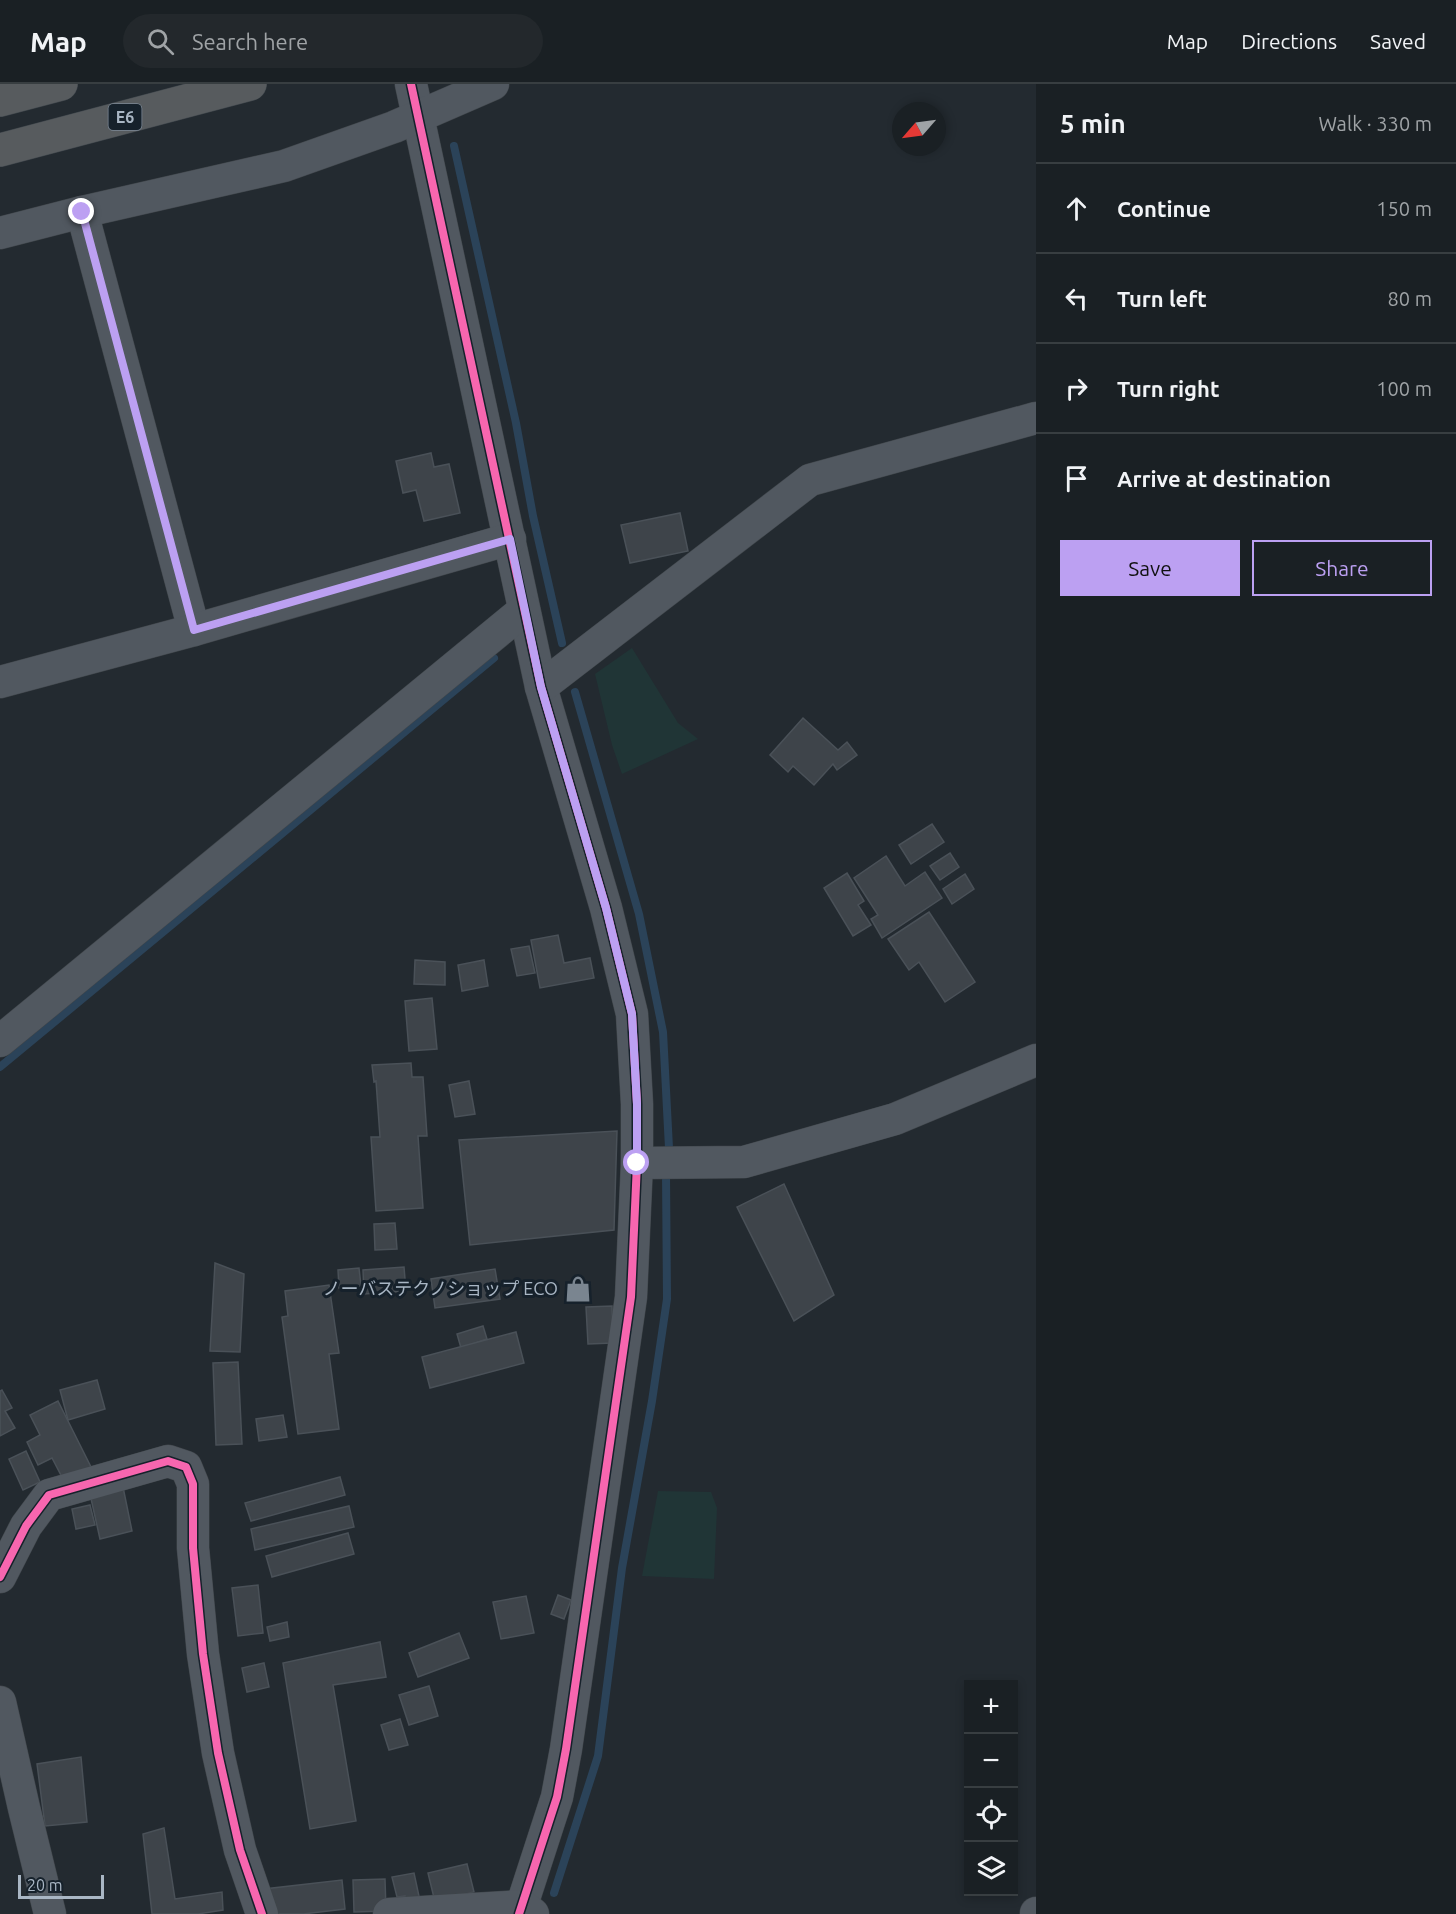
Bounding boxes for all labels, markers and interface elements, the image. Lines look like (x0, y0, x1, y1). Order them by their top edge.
search box (123, 14, 543, 68)
icon: search (144, 25, 177, 58)
text: Map (30, 26, 87, 57)
text: Search here (192, 29, 308, 54)
text: Map (1167, 29, 1208, 53)
text: Directions (1241, 29, 1337, 53)
text: Saved (1370, 29, 1426, 53)
north arrow (892, 102, 946, 156)
road number: E6 (108, 104, 142, 130)
text: 5 min (1060, 109, 1126, 138)
text: Walk · 330 m (1319, 112, 1432, 135)
icon: ahead (1060, 192, 1093, 225)
text: Continue (1117, 196, 1211, 221)
text: 150 m (1376, 197, 1432, 220)
route end (68, 198, 94, 224)
icon: left (1060, 282, 1093, 315)
text: Turn left (1117, 286, 1207, 311)
text: 80 m (1388, 287, 1432, 310)
icon: right (1060, 372, 1093, 405)
text: Turn right (1117, 376, 1219, 401)
text: 100 m (1376, 377, 1432, 400)
icon: arrive (1060, 462, 1093, 495)
text: Arrive at destination (1117, 466, 1331, 491)
button: Save (1060, 540, 1240, 596)
button: Share (1252, 540, 1432, 596)
route start (623, 1149, 649, 1175)
shop icon: ノーバステクノショップ ECO (563, 1274, 593, 1304)
place label: ノーバステクノショップ ECO (323, 1278, 558, 1298)
map controls (964, 1680, 1018, 1896)
button: + (964, 1680, 1018, 1734)
button: − (964, 1734, 1018, 1788)
button: locate (964, 1788, 1018, 1842)
button: layers (964, 1842, 1018, 1896)
scale bar (18, 1872, 104, 1900)
text: 20 m (27, 1876, 63, 1894)

